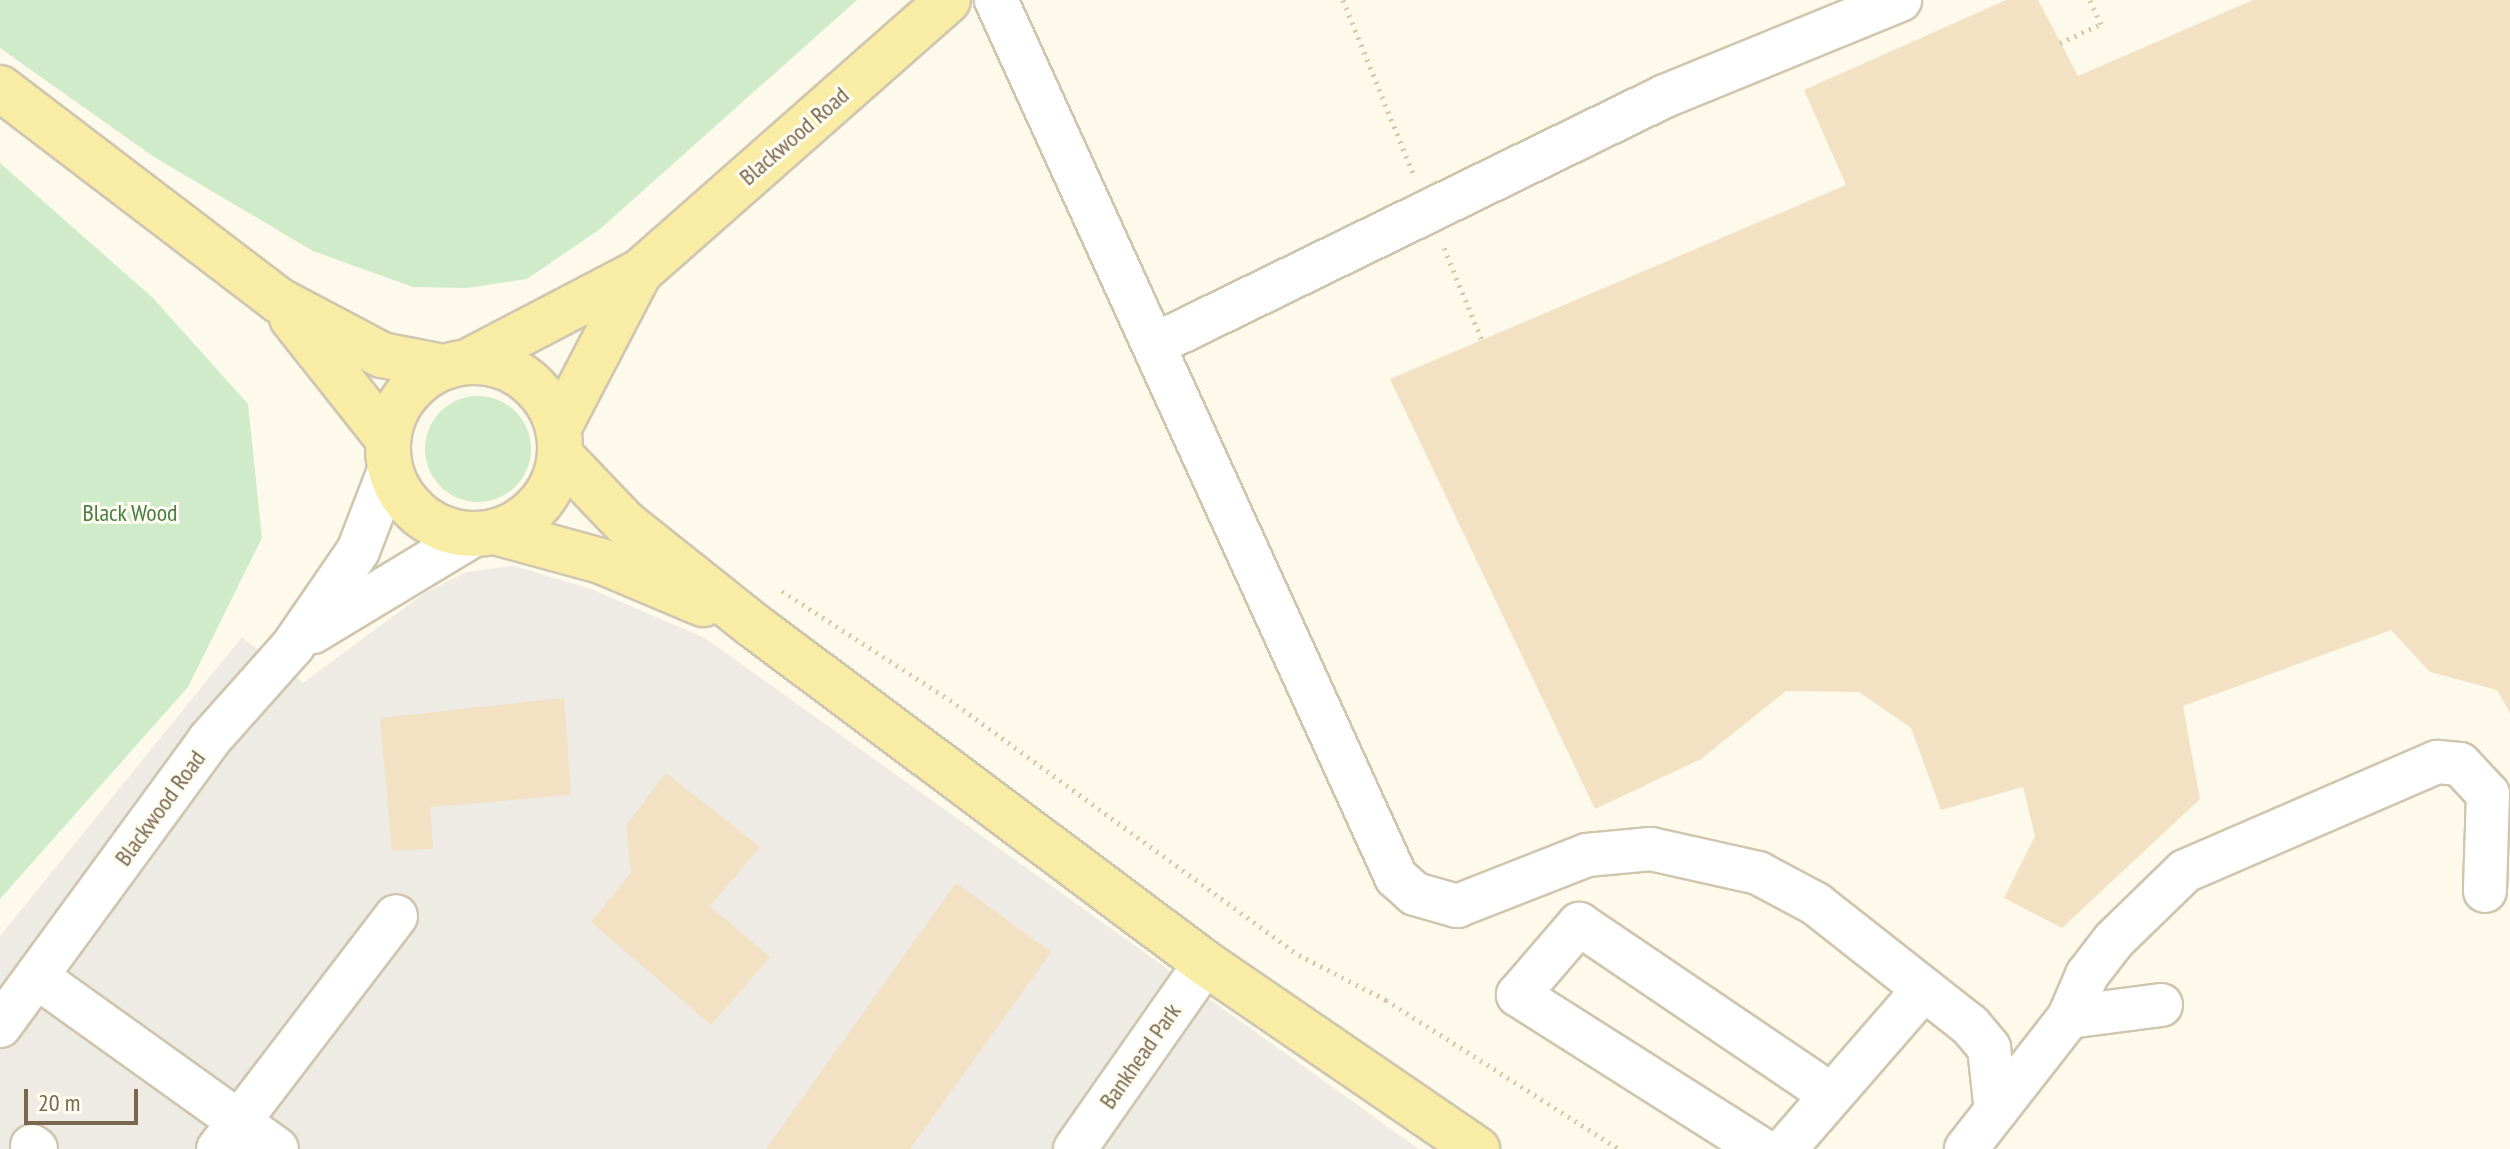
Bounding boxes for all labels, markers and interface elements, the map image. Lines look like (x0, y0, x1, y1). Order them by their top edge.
street label: Blackwood Road (733, 81, 855, 191)
park label: Black Wood (82, 499, 178, 527)
street label: Blackwood Road (109, 745, 211, 871)
street label: Bankhead Park (1093, 998, 1187, 1114)
scale bar (28, 1073, 142, 1123)
text: 20 m (38, 1087, 80, 1118)

